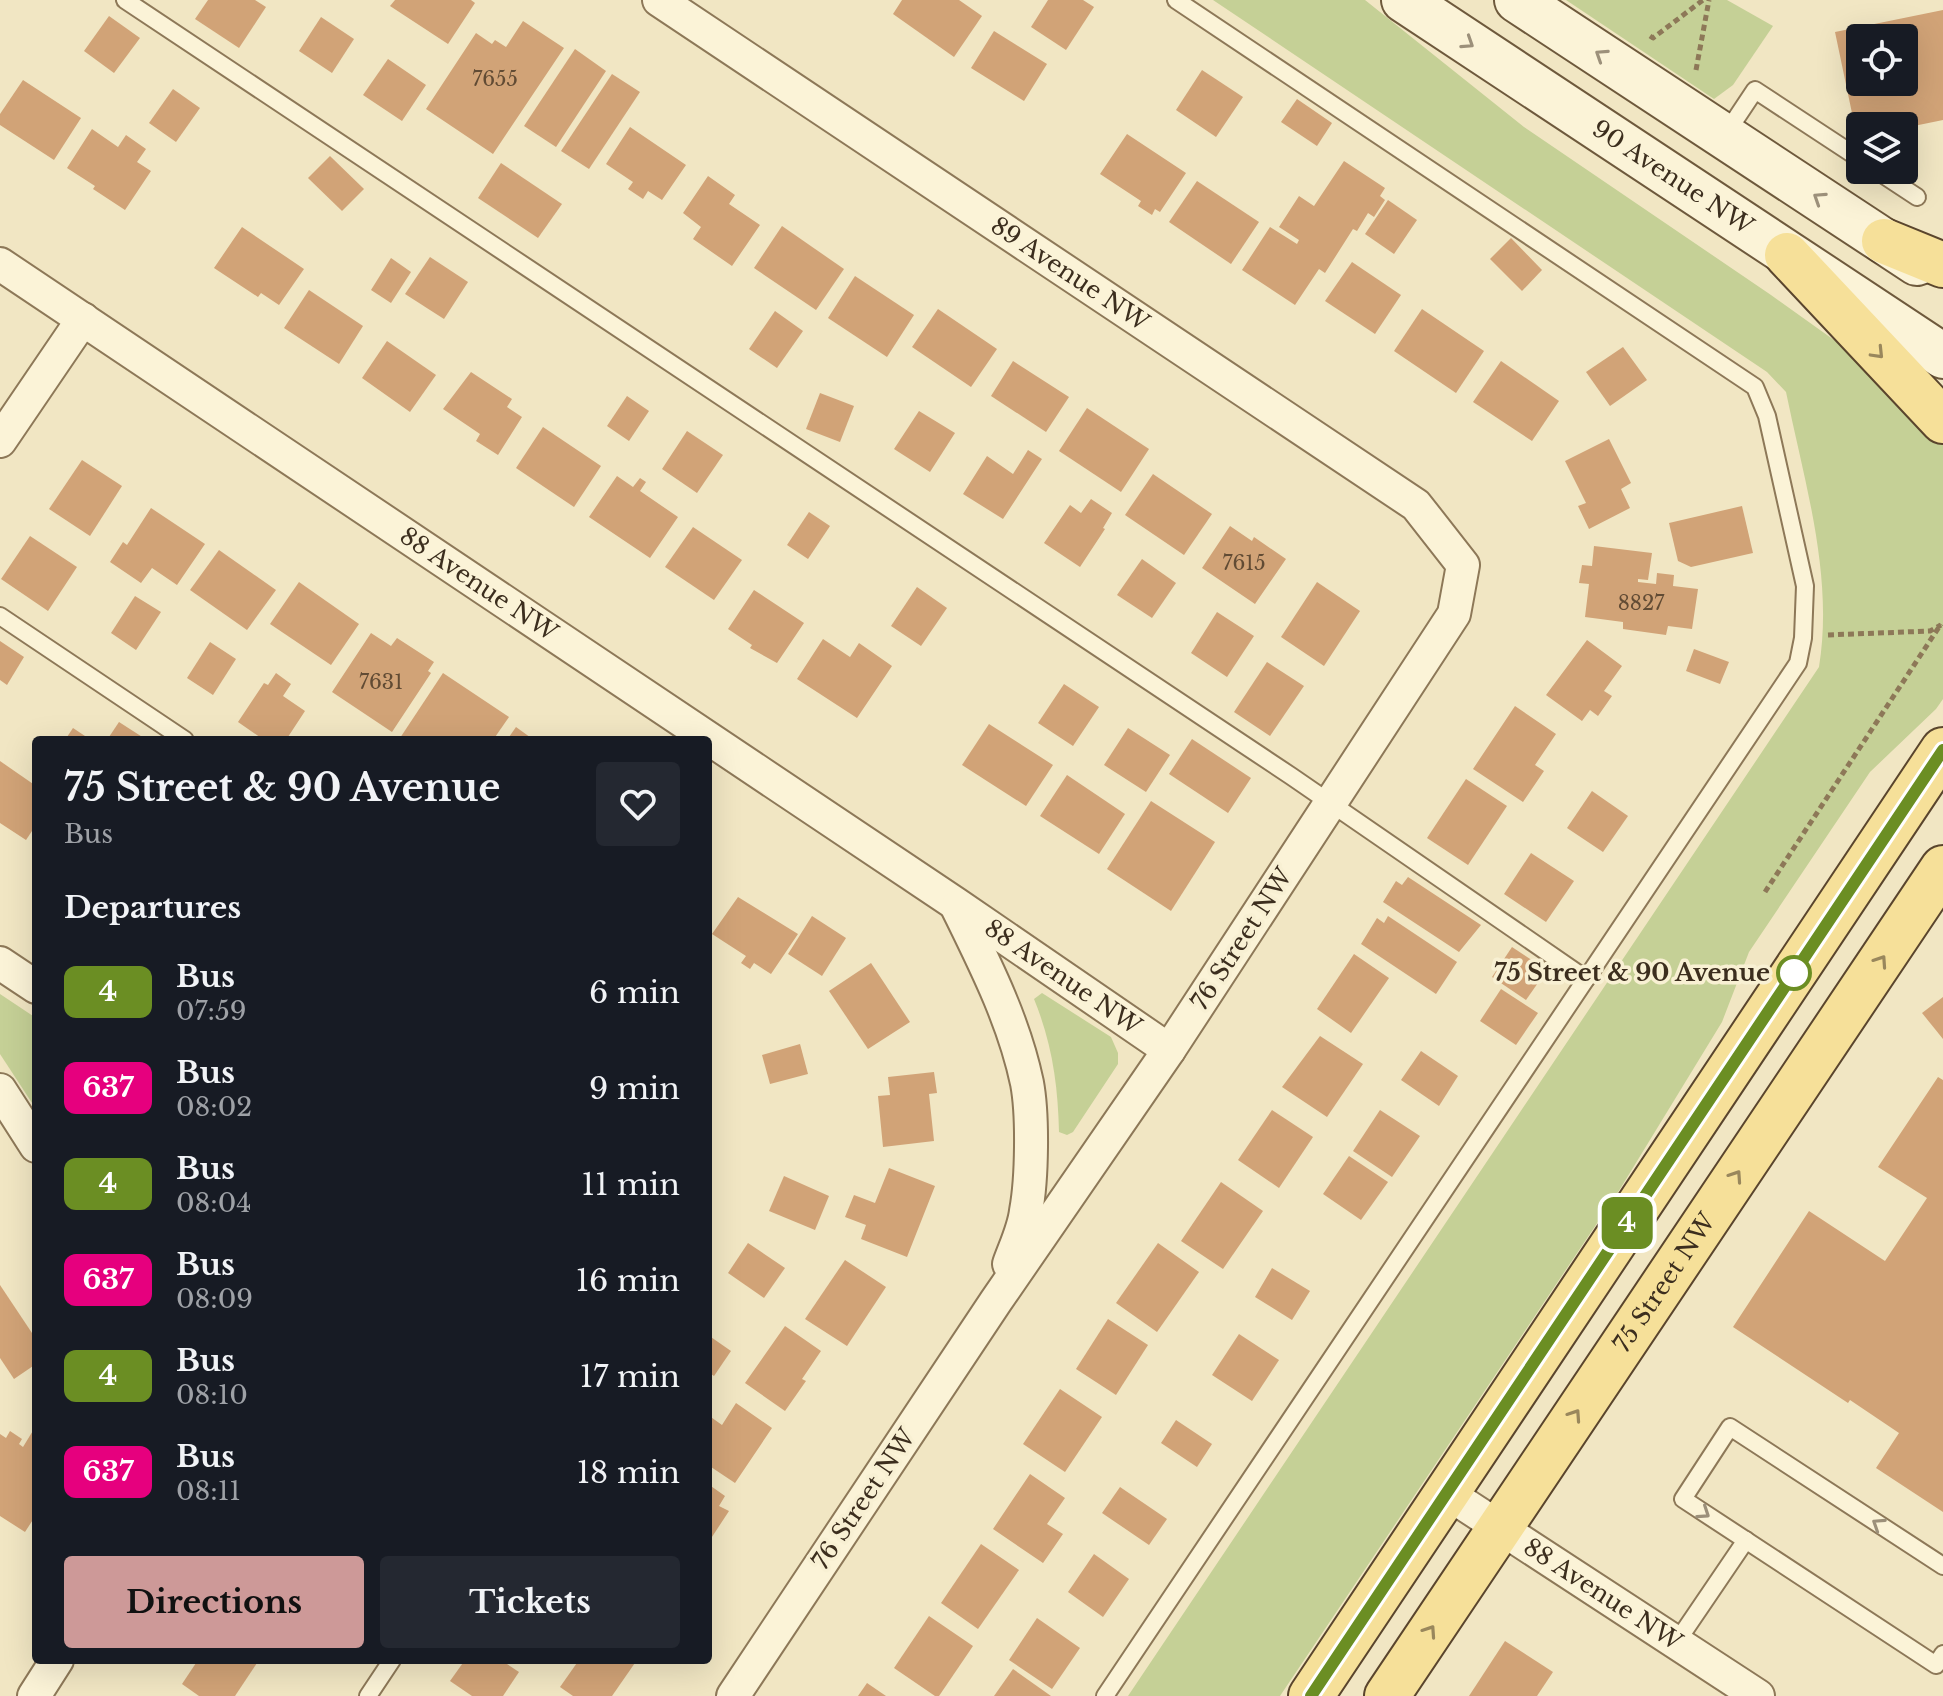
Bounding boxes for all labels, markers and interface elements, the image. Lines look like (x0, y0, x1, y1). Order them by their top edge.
map controls (1846, 24, 1918, 184)
button: locate (1846, 24, 1918, 96)
one-way arrow (1460, 34, 1474, 49)
one-way arrow (1596, 50, 1610, 65)
house number: 7655 (472, 67, 518, 91)
button: layers (1846, 112, 1918, 184)
street label: 90 Avenue NW (1587, 113, 1760, 241)
one-way arrow (1813, 193, 1827, 208)
street label: 89 Avenue NW (986, 211, 1156, 337)
one-way arrow (1869, 344, 1884, 358)
street label: 88 Avenue NW (395, 521, 564, 647)
house number: 7615 (1222, 551, 1266, 575)
house number: 8827 (1618, 591, 1665, 615)
house number: 7631 (359, 670, 403, 694)
button: heart (596, 762, 680, 846)
text: 75 Street & 90 Avenue (64, 764, 500, 811)
text: Bus (64, 818, 113, 850)
street label: 76 Street NW (1185, 862, 1299, 1015)
text: Departures (64, 889, 241, 926)
street label: 88 Avenue NW (979, 913, 1148, 1041)
one-way arrow (1871, 955, 1886, 969)
marker: 75 Street & 90 Avenue (1777, 956, 1811, 990)
text: Bus (176, 958, 235, 995)
place label: 75 Street & 90 Avenue (1494, 958, 1770, 987)
text: 4 (99, 974, 117, 1009)
text: 6 min (589, 974, 680, 1011)
text: 07:59 (176, 995, 247, 1027)
text: Bus (176, 1054, 235, 1091)
text: 637 (82, 1070, 134, 1105)
text: 9 min (589, 1070, 680, 1107)
text: 08:02 (176, 1091, 252, 1123)
text: Bus (176, 1150, 235, 1187)
text: 4 (99, 1166, 117, 1201)
text: 11 min (582, 1166, 680, 1203)
one-way arrow (1726, 1171, 1741, 1185)
text: 08:04 (176, 1187, 252, 1219)
line badge: 4 (1601, 1197, 1653, 1249)
text: 4 (1618, 1205, 1636, 1240)
street label: 75 Street NW (1607, 1207, 1722, 1357)
text: Bus (176, 1246, 235, 1283)
text: 637 (82, 1262, 134, 1297)
text: 16 min (576, 1262, 680, 1299)
text: 08:09 (176, 1283, 253, 1315)
text: Bus (176, 1342, 235, 1379)
text: 4 (99, 1358, 117, 1393)
text: 17 min (580, 1358, 680, 1395)
text: 08:10 (176, 1379, 248, 1411)
one-way arrow (1565, 1409, 1580, 1424)
street label: 76 Street NW (806, 1422, 922, 1575)
text: Bus (176, 1438, 235, 1475)
text: 637 (82, 1454, 134, 1489)
text: 18 min (577, 1454, 680, 1491)
text: 08:11 (176, 1475, 241, 1507)
one-way arrow (1696, 1503, 1710, 1518)
one-way arrow (1872, 1518, 1886, 1533)
street label: 88 Avenue NW (1518, 1532, 1688, 1657)
button: Directions (64, 1556, 364, 1648)
button: Tickets (380, 1556, 680, 1648)
one-way arrow (1421, 1625, 1436, 1640)

